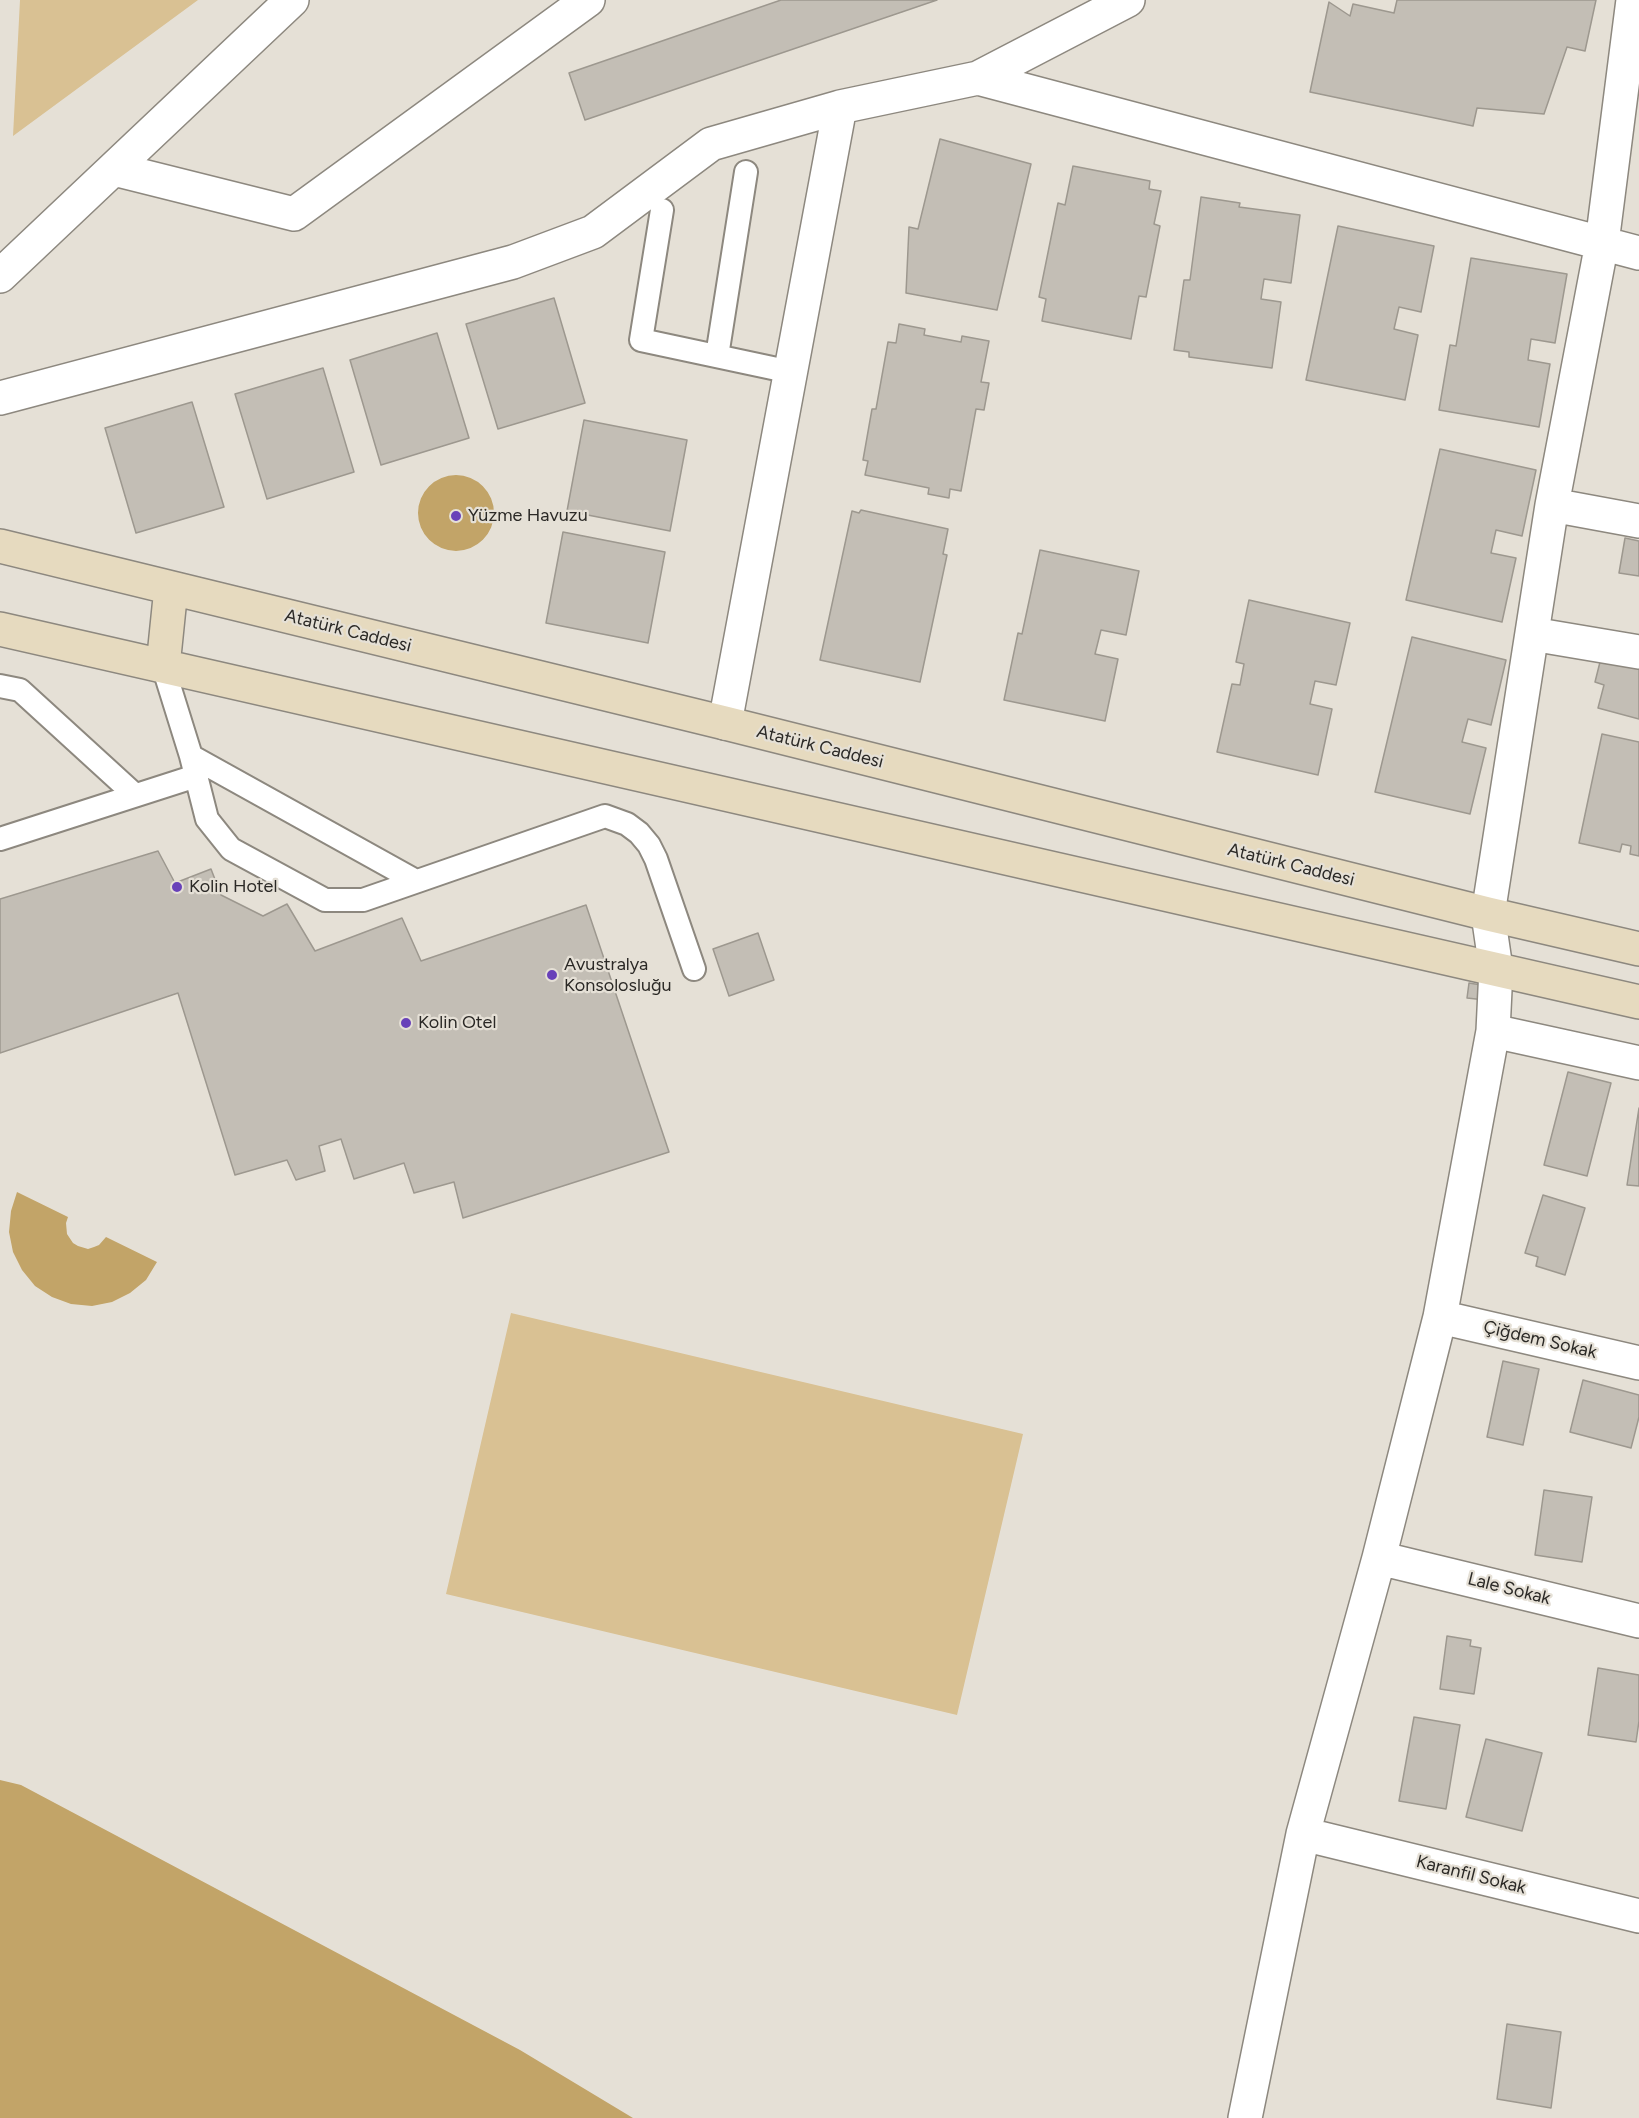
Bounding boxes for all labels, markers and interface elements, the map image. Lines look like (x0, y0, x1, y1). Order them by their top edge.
place label: Yüzme Havuzu (468, 505, 588, 527)
marker: Yüzme Havuzu (449, 509, 463, 523)
street label: Atatürk Caddesi (282, 605, 414, 657)
street label: Atatürk Caddesi (754, 721, 886, 773)
street label: Atatürk Caddesi (1225, 839, 1357, 891)
place label: Kolin Hotel (189, 876, 277, 898)
marker: Kolin Hotel (170, 880, 184, 894)
place label: Avustralya Konsolosluğu (564, 954, 672, 996)
marker: Avustralya Konsolosluğu (545, 968, 559, 982)
place label: Kolin Otel (418, 1012, 496, 1034)
marker: Kolin Otel (399, 1016, 413, 1030)
street label: Çiğdem Sokak (1481, 1316, 1599, 1364)
street label: Lale Sokak (1465, 1568, 1553, 1610)
street label: Karanfil Sokak (1414, 1851, 1528, 1899)

